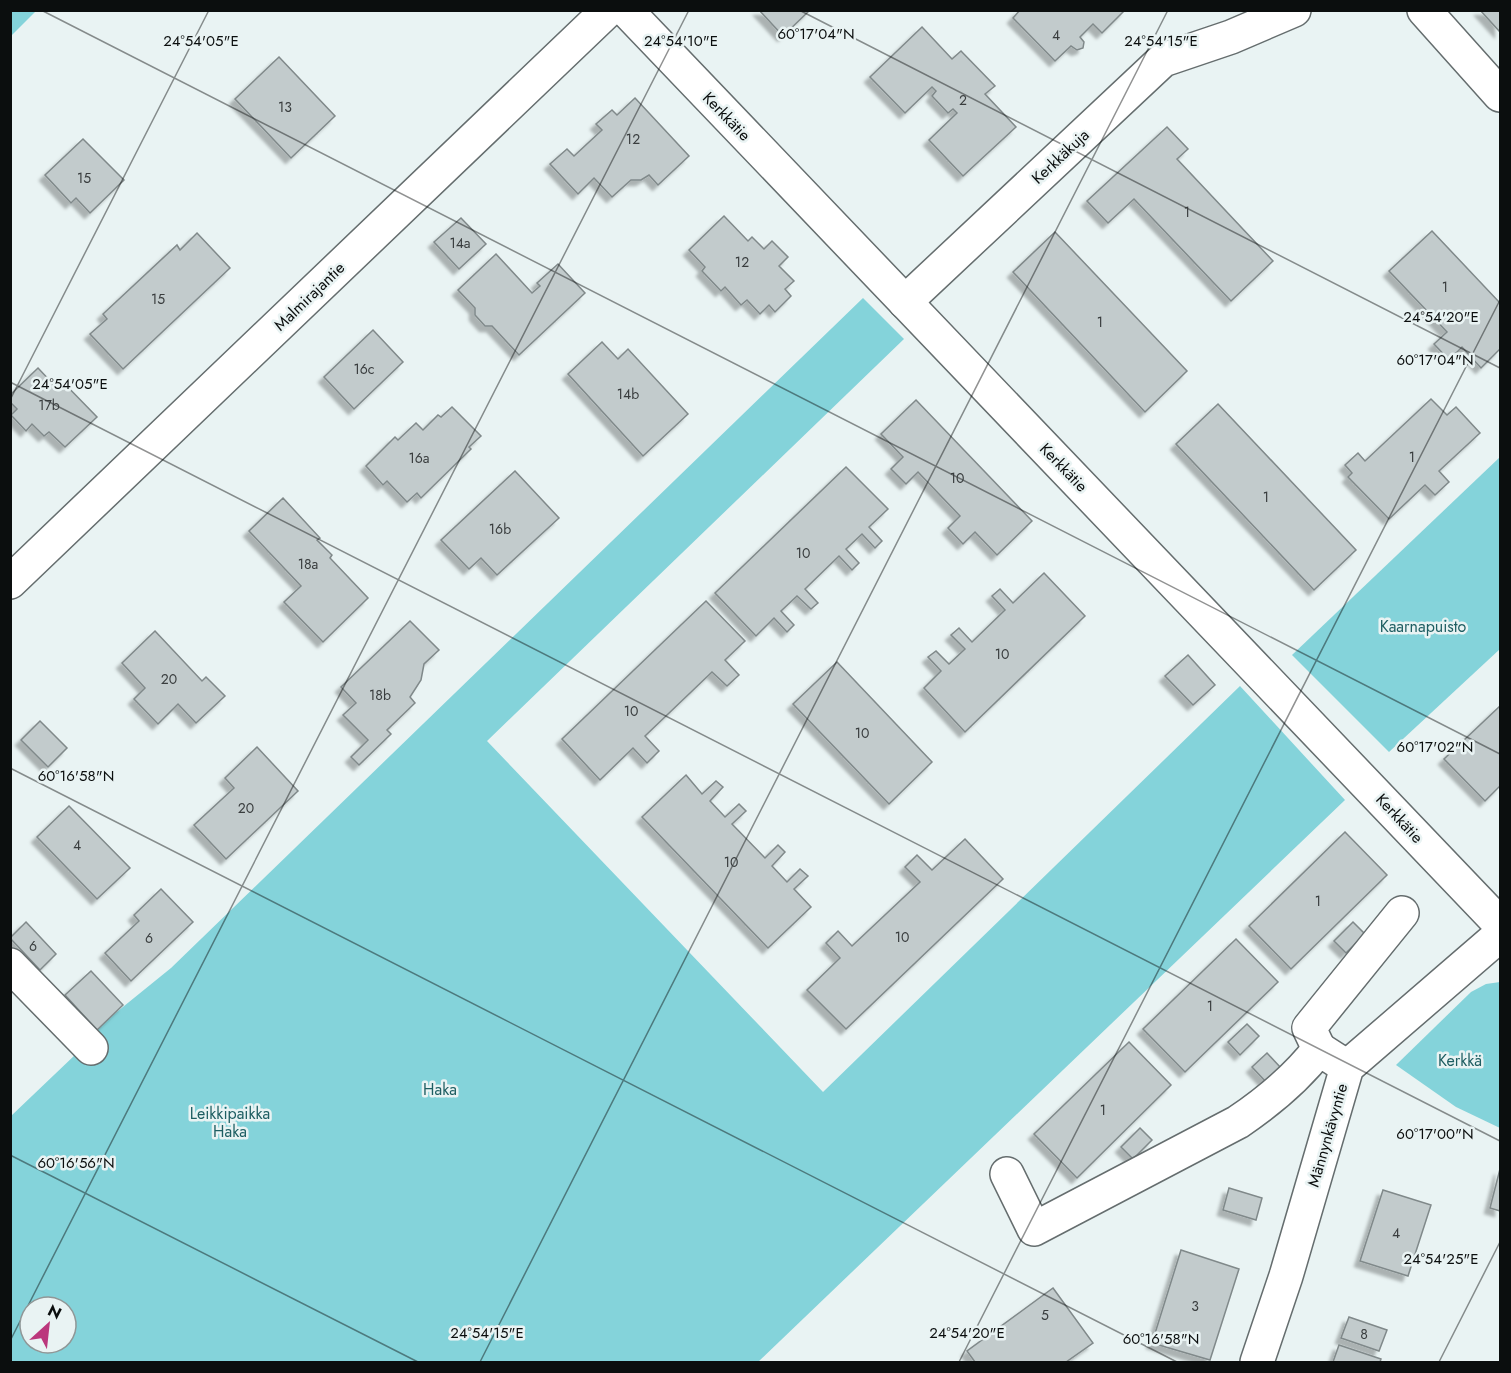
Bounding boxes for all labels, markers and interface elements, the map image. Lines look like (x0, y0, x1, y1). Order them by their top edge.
text: 60°17'04"N (777, 23, 855, 45)
house number: 4 (1052, 25, 1060, 45)
text: 24°54'05"E (163, 30, 239, 52)
text: 24°54'10"E (644, 30, 718, 52)
text: 24°54'15"E (1124, 30, 1198, 52)
street label: Kerkkätie (697, 87, 756, 146)
house number: 2 (959, 90, 967, 110)
house number: 13 (278, 97, 292, 117)
street label: Kerkkäkuja (1026, 124, 1094, 189)
house number: 12 (626, 129, 640, 149)
house number: 15 (77, 168, 91, 188)
house number: 1 (1184, 202, 1190, 222)
house number: 14a (449, 233, 471, 253)
house number: 12 (735, 252, 749, 272)
street label: Malmirajantie (269, 257, 350, 336)
house number: 1 (1442, 277, 1448, 297)
house number: 15 (151, 289, 165, 309)
text: 24°54'20"E (1403, 306, 1479, 328)
house number: 1 (1097, 312, 1103, 332)
text: 60°17'04"N (1396, 349, 1474, 371)
house number: 16c (353, 359, 375, 379)
text: 24°54'05"E (32, 373, 108, 395)
house number: 14b (617, 384, 639, 404)
house number: 17b (38, 395, 60, 415)
street label: Kerkkätie (1034, 438, 1093, 497)
house number: 1 (1409, 447, 1415, 467)
house number: 16a (408, 448, 430, 468)
house number: 10 (950, 468, 964, 488)
house number: 1 (1263, 487, 1269, 507)
house number: 16b (489, 519, 511, 539)
house number: 10 (796, 543, 810, 563)
house number: 18a (298, 554, 318, 574)
park label: Kaarnapuisto (1380, 615, 1467, 638)
house number: 10 (995, 644, 1009, 664)
house number: 20 (161, 669, 177, 689)
house number: 18b (369, 685, 391, 705)
house number: 10 (624, 701, 638, 721)
house number: 10 (855, 723, 869, 743)
text: 60°17'02"N (1397, 736, 1473, 758)
text: 60°16'58"N (38, 765, 114, 787)
street label: Kerkkätie (1371, 788, 1429, 848)
house number: 20 (238, 798, 254, 818)
house number: 4 (73, 835, 81, 855)
house number: 10 (724, 852, 738, 872)
house number: 1 (1315, 891, 1321, 911)
house number: 10 (895, 927, 909, 947)
house number: 6 (145, 928, 153, 948)
house number: 6 (29, 936, 37, 956)
house number: 1 (1207, 996, 1213, 1016)
park label: Kerkkä (1438, 1049, 1482, 1072)
park label: Haka (423, 1078, 457, 1101)
street label: Männynkävyntie (1302, 1081, 1353, 1190)
house number: 1 (1100, 1100, 1106, 1120)
park label: Leikkipaikka Haka (190, 1102, 270, 1143)
text: 60°17'00"N (1396, 1123, 1474, 1145)
text: 60°16'56"N (37, 1152, 115, 1174)
house number: 4 (1392, 1223, 1400, 1243)
text: 24°54'25"E (1403, 1248, 1479, 1270)
north arrow (18, 1295, 78, 1355)
house number: 3 (1191, 1296, 1199, 1316)
text: N (44, 1299, 65, 1325)
house number: 5 (1041, 1305, 1049, 1325)
text: 24°54'15"E (450, 1322, 524, 1344)
text: 24°54'20"E (929, 1322, 1005, 1344)
house number: 8 (1360, 1324, 1368, 1344)
text: 60°16'58"N (1123, 1328, 1199, 1350)

